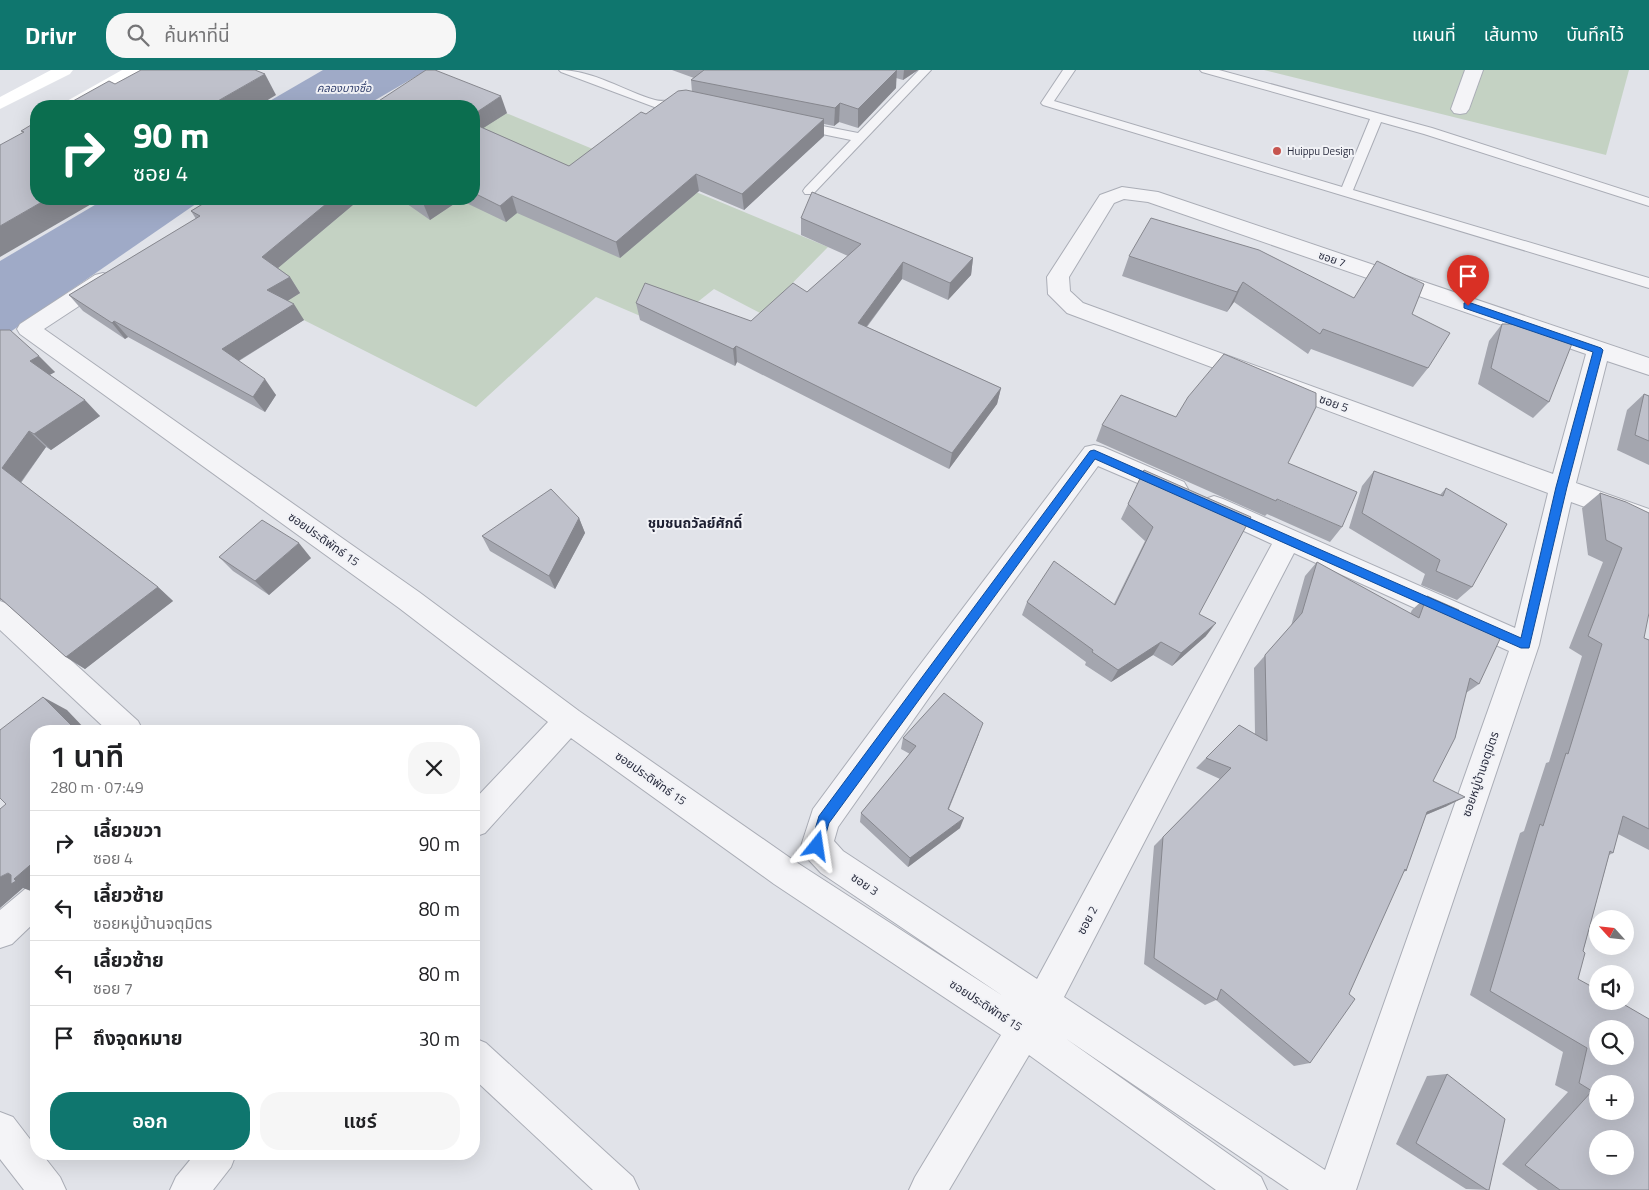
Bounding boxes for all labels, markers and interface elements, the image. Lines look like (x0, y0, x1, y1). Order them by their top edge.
search box (106, 13, 456, 58)
text: Drivr (25, 17, 76, 53)
text: ค้นหาที่นี่ (164, 20, 230, 49)
icon: search (124, 21, 152, 49)
text: แผนที่ (1412, 21, 1456, 48)
text: เส้นทาง (1484, 21, 1538, 48)
text: บันทึกไว้ (1566, 21, 1624, 48)
water label: คลองบางซื่อ (317, 80, 372, 96)
text: 90 m (133, 108, 209, 162)
icon: right (50, 120, 115, 185)
place label: Huippu Design (1287, 143, 1354, 159)
marker: Huippu Design (1271, 145, 1283, 157)
text: ซอย 4 (133, 156, 188, 190)
street label: ซอย 7 (1316, 247, 1348, 271)
pin (1447, 255, 1489, 306)
icon: arrive (1454, 262, 1482, 290)
street label: ซอย 5 (1317, 389, 1352, 417)
street label: ซอยประดิพัทธ์ 15 (284, 507, 364, 571)
district label: ชุมชนถวัลย์ศักดิ์ (648, 512, 743, 533)
street label: ซอยหมู่บ้านจตุมิตร (1456, 728, 1504, 819)
text: 1 นาที (50, 733, 124, 779)
button: close (408, 742, 460, 794)
street label: ซอยประดิพัทธ์ 15 (611, 746, 691, 810)
text: 280 m · 07:49 (50, 775, 144, 799)
text: เลี้ยวขวา (93, 815, 162, 844)
position arrow (790, 819, 842, 871)
icon: right (50, 829, 78, 857)
text: 90 m (419, 829, 460, 858)
text: ซอย 4 (93, 846, 133, 870)
street label: ซอย 3 (847, 868, 883, 900)
text: เลี้ยวซ้าย (93, 880, 164, 909)
icon: left (50, 894, 78, 922)
text: 80 m (419, 894, 460, 923)
street label: ซอย 2 (1072, 902, 1102, 938)
north arrow (1589, 910, 1634, 955)
map controls (1589, 910, 1634, 1175)
text: ซอยหมู่บ้านจตุมิตร (93, 911, 212, 935)
text: เลี้ยวซ้าย (93, 945, 164, 974)
icon: left (50, 959, 78, 987)
text: 80 m (419, 959, 460, 988)
button: sound (1589, 965, 1634, 1010)
street label: ซอยประดิพัทธ์ 15 (946, 974, 1026, 1036)
text: ซอย 7 (93, 976, 133, 1000)
button: search (1589, 1020, 1634, 1065)
text: ถึงจุดหมาย (93, 1023, 183, 1052)
icon: arrive (50, 1024, 78, 1052)
text: 30 m (419, 1024, 460, 1053)
button: + (1589, 1075, 1634, 1120)
button: ออก (50, 1092, 250, 1150)
button: แชร์ (260, 1092, 460, 1150)
button: − (1589, 1130, 1634, 1175)

